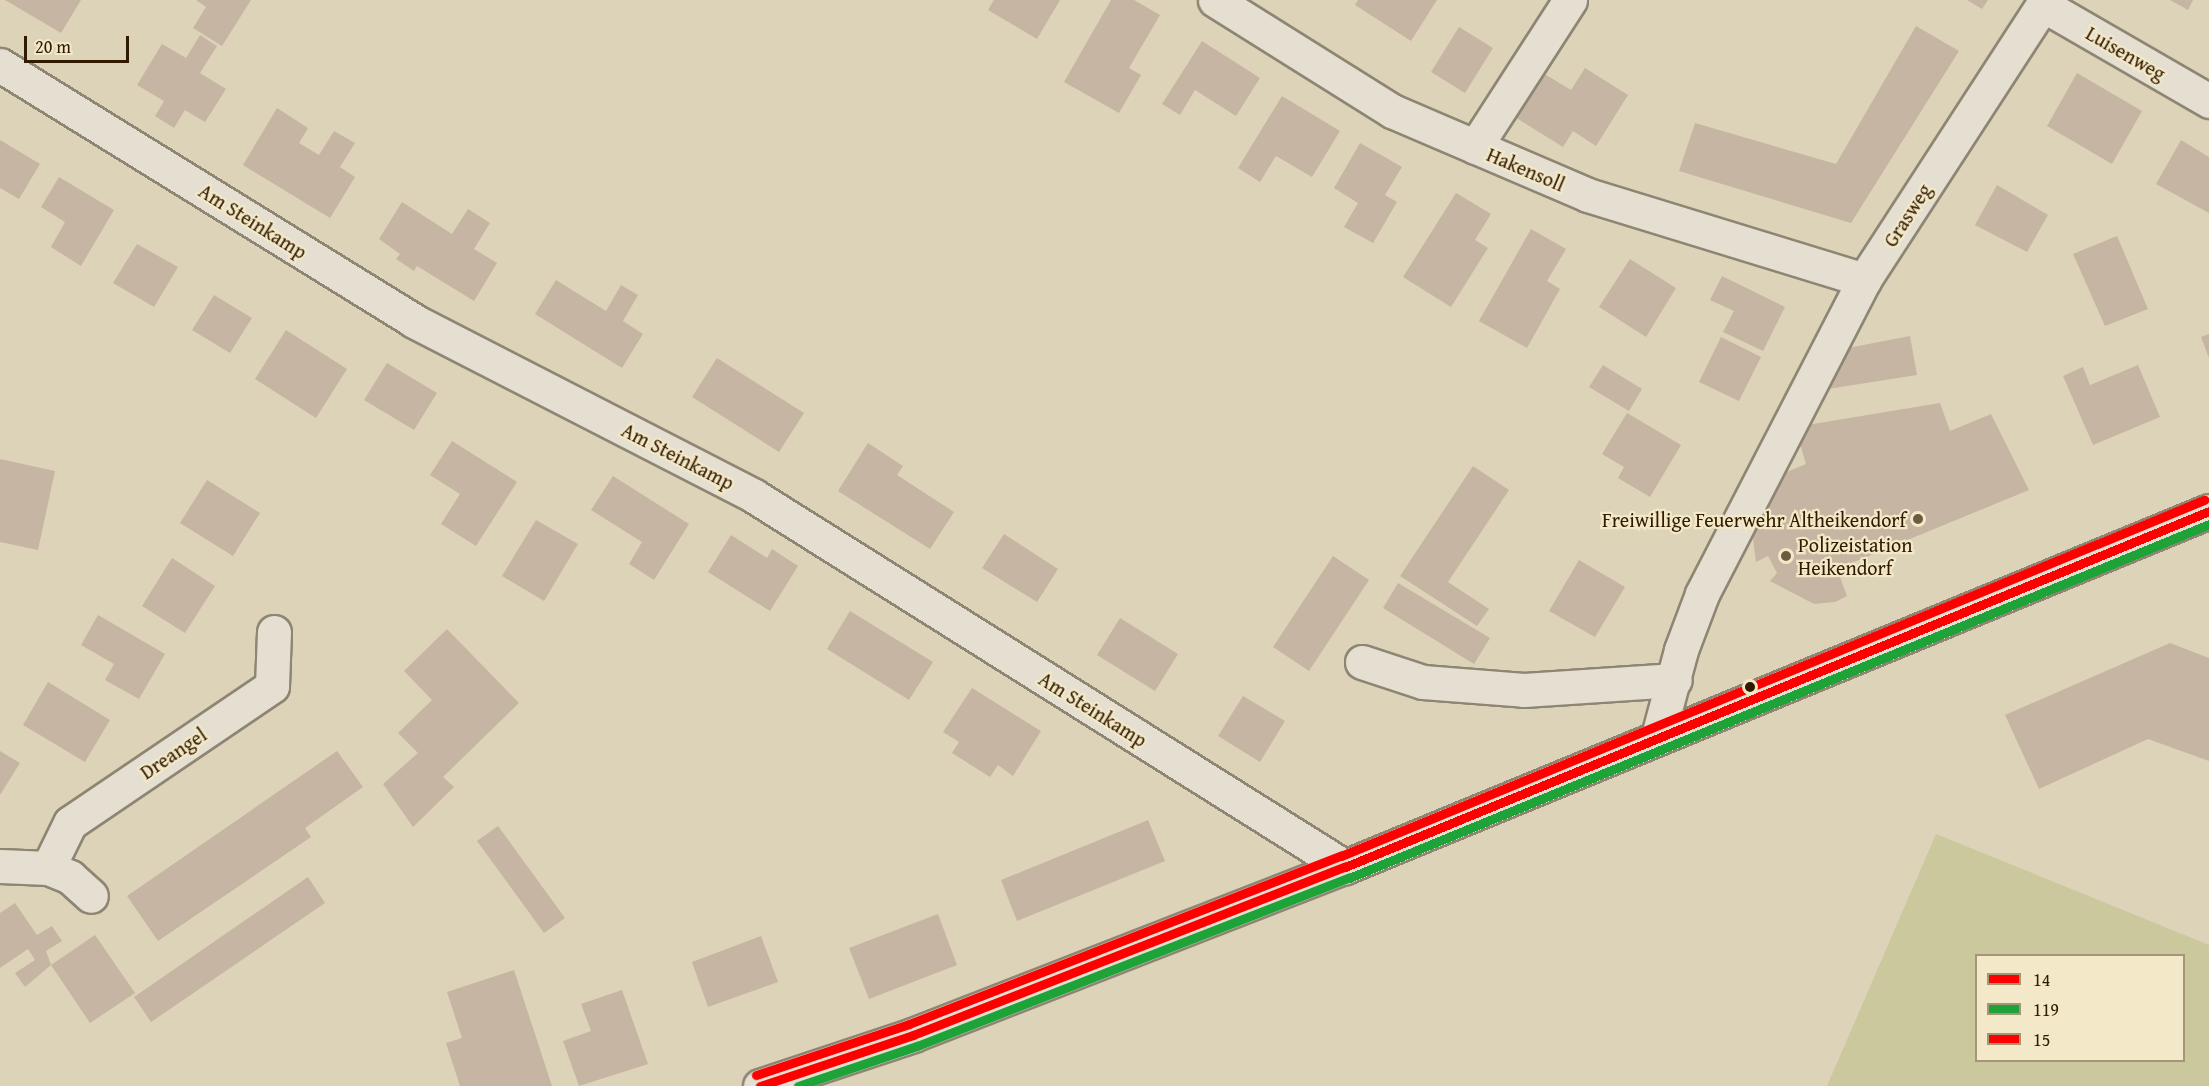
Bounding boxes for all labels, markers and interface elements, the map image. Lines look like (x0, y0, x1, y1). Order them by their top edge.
street label: Luisenweg (2082, 21, 2170, 85)
scale bar (27, 24, 132, 62)
text: 20 m (35, 33, 71, 60)
street label: Hakensoll (1483, 142, 1569, 196)
street label: Am Steinkamp (195, 178, 311, 264)
street label: Grasweg (1878, 179, 1936, 251)
street label: Am Steinkamp (618, 417, 738, 495)
place label: Freiwillige Feuerwehr Altheikendorf (1602, 507, 1906, 531)
marker: Freiwillige Feuerwehr Altheikendorf (1911, 512, 1925, 526)
place label: Polizeistation Heikendorf (1798, 532, 1913, 579)
marker: Polizeistation Heikendorf (1779, 549, 1793, 563)
street label: Am Steinkamp (1035, 666, 1151, 752)
unlabelled marker (1744, 681, 1756, 693)
street label: Dreangel (135, 722, 211, 784)
legend (1975, 954, 2185, 1062)
text: 14 (2033, 966, 2050, 993)
text: 119 (2033, 996, 2059, 1023)
text: 15 (2033, 1026, 2050, 1053)

